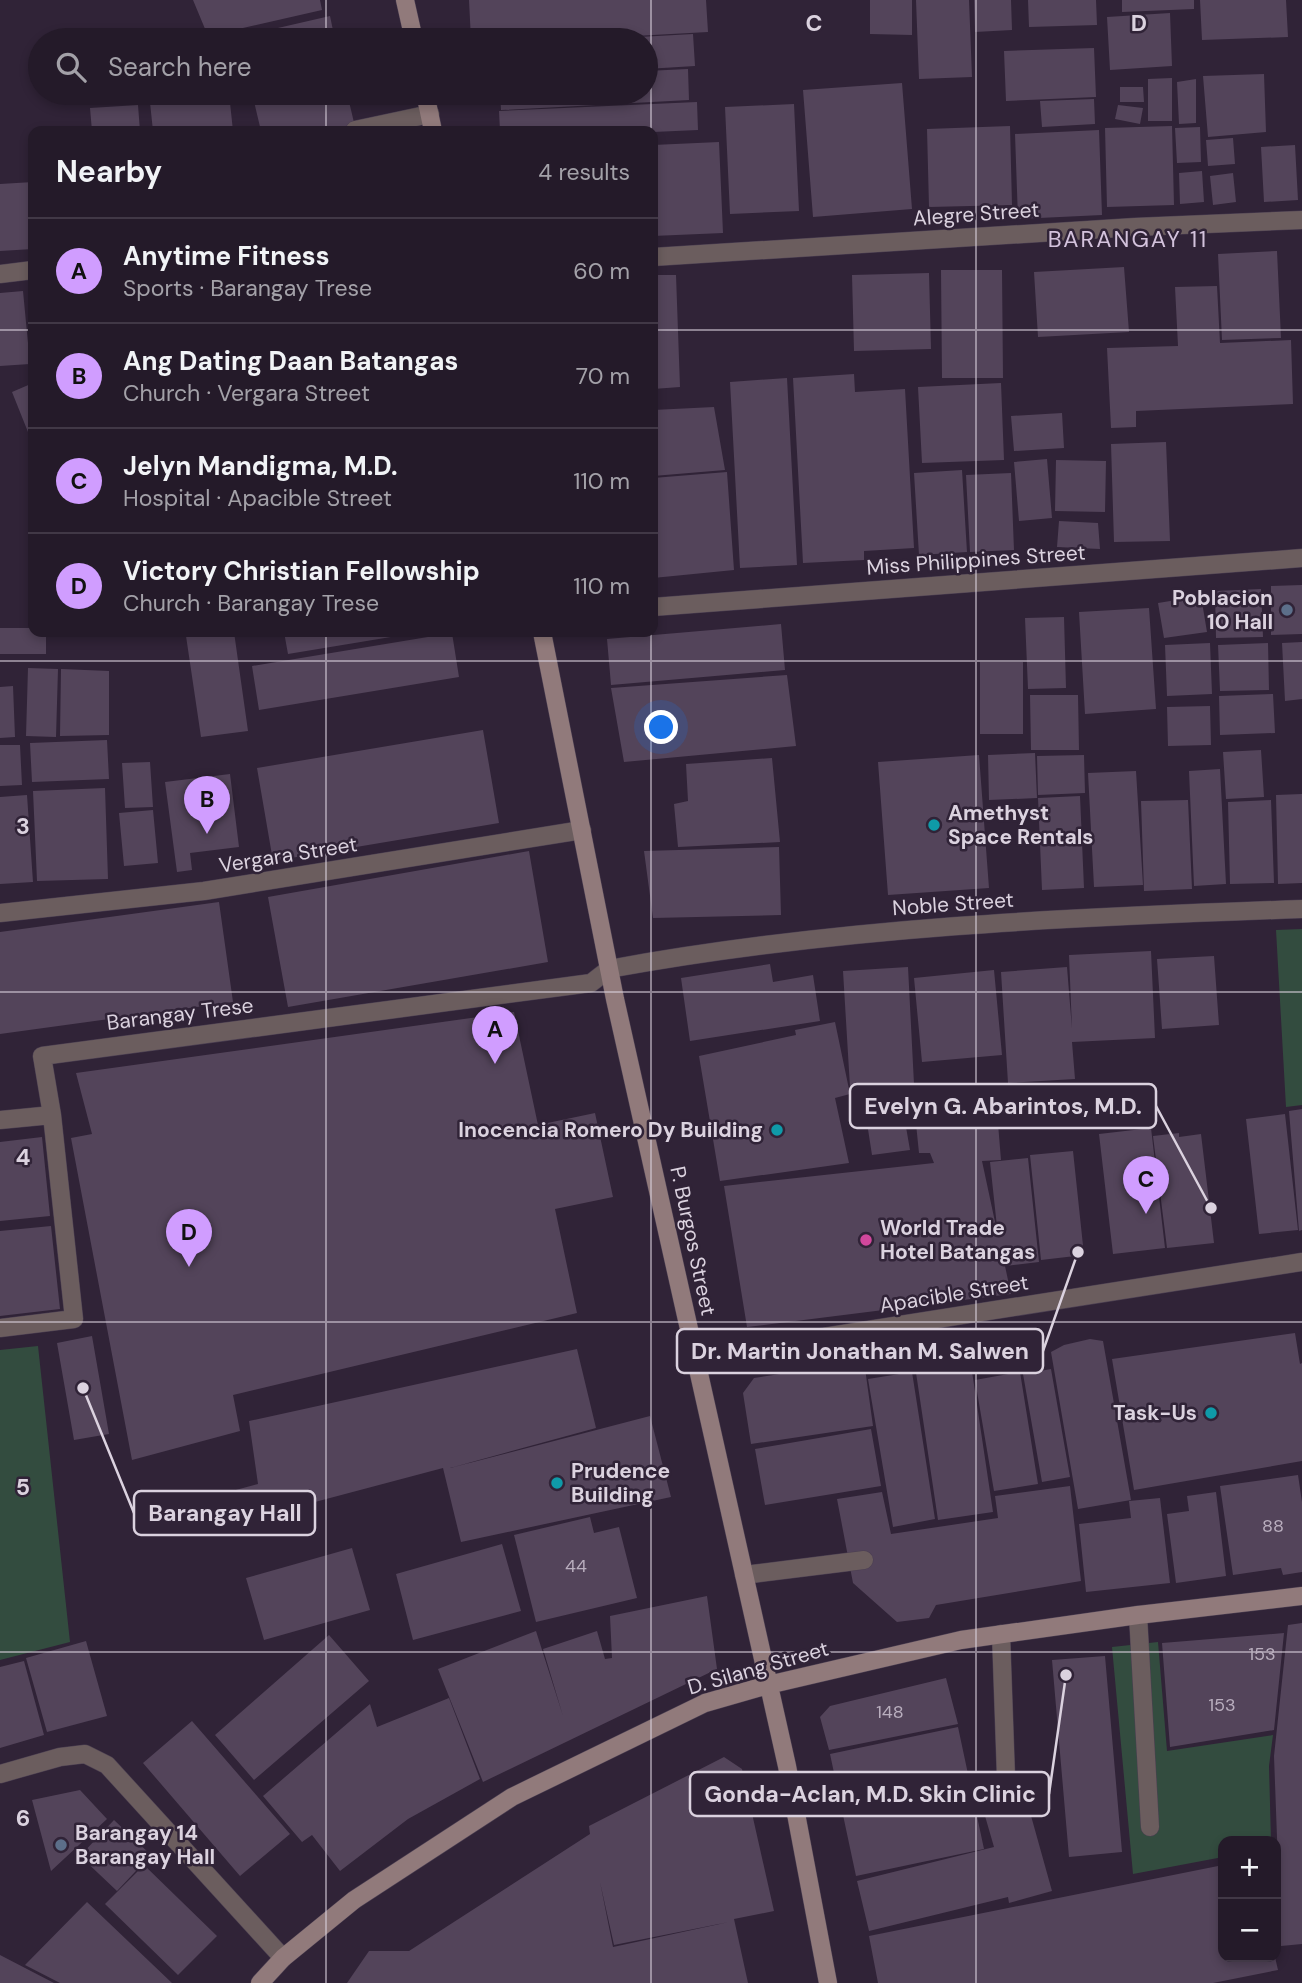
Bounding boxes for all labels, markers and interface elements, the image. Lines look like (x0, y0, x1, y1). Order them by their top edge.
text: C (806, 8, 822, 38)
text: D (1131, 8, 1147, 38)
search box (28, 28, 658, 105)
icon: search (52, 48, 90, 86)
text: Search here (108, 50, 251, 84)
text: Nearby (56, 152, 162, 191)
text: 4 results (538, 157, 630, 187)
street label: Alegre Street (912, 196, 1040, 232)
district label: BARANGAY 11 (1048, 224, 1208, 254)
text: Anytime Fitness (123, 239, 330, 273)
text: A (71, 256, 87, 286)
text: 60 m (573, 256, 630, 286)
text: Sports · Barangay Trese (123, 273, 372, 303)
text: Ang Dating Daan Batangas (123, 344, 458, 378)
text: B (72, 361, 86, 391)
text: 70 m (576, 361, 630, 391)
text: Church · Vergara Street (123, 378, 370, 408)
text: Jelyn Mandigma, M.D. (123, 449, 397, 483)
text: C (71, 466, 87, 496)
text: 110 m (573, 466, 630, 496)
text: Hospital · Apacible Street (123, 483, 392, 513)
street label: Miss Philippines Street (866, 538, 1086, 582)
text: Victory Christian Fellowship (123, 554, 480, 588)
text: D (71, 571, 87, 601)
text: 110 m (573, 571, 630, 601)
place label: Poblacion 10 Hall (1172, 584, 1273, 636)
text: Church · Barangay Trese (123, 588, 379, 618)
marker: Poblacion 10 Hall (1279, 602, 1295, 618)
your location (644, 710, 678, 744)
pin: B (184, 776, 230, 834)
place label: Amethyst Space Rentals (948, 799, 1093, 851)
text: 3 (16, 811, 30, 841)
marker: Amethyst Space Rentals (926, 817, 942, 833)
street label: Vergara Street (217, 830, 359, 880)
street label: Noble Street (891, 886, 1015, 922)
street label: Barangay Trese (105, 991, 255, 1037)
pin: A (472, 1006, 518, 1064)
callout: Evelyn G. Abarintos, M.D. (850, 1084, 1156, 1128)
text: Evelyn G. Abarintos, M.D. (864, 1091, 1142, 1121)
place label: Inocencia Romero Dy Building (458, 1116, 763, 1144)
marker: Inocencia Romero Dy Building (769, 1122, 785, 1138)
text: 4 (16, 1142, 31, 1172)
pin: C (1123, 1156, 1169, 1214)
street label: P. Burgos Street (663, 1164, 723, 1318)
pin: D (166, 1209, 212, 1267)
place label: World Trade Hotel Batangas (880, 1214, 1035, 1266)
marker: World Trade Hotel Batangas (858, 1232, 874, 1248)
street label: Apacible Street (878, 1268, 1030, 1320)
callout: Dr. Martin Jonathan M. Salwen (677, 1329, 1043, 1373)
text: Dr. Martin Jonathan M. Salwen (691, 1336, 1029, 1366)
place label: Task-Us (1113, 1399, 1197, 1427)
marker: Task-Us (1203, 1405, 1219, 1421)
place label: Prudence Building (571, 1457, 670, 1509)
text: 5 (16, 1472, 30, 1502)
marker: Prudence Building (549, 1475, 565, 1491)
callout: Barangay Hall (134, 1491, 315, 1535)
text: Barangay Hall (148, 1498, 302, 1528)
house number: 88 (1262, 1514, 1284, 1538)
house number: 44 (565, 1554, 587, 1578)
street label: D. Silang Street (684, 1634, 832, 1702)
house number: 153 (1248, 1642, 1276, 1666)
house number: 153 (1208, 1693, 1236, 1717)
house number: 148 (876, 1700, 904, 1724)
callout: Gonda-Aclan, M.D. Skin Clinic (690, 1772, 1049, 1816)
text: Gonda-Aclan, M.D. Skin Clinic (704, 1779, 1036, 1809)
text: 6 (16, 1803, 30, 1833)
place label: Barangay 14 Barangay Hall (75, 1819, 215, 1871)
map controls (1218, 1836, 1281, 1962)
button: + (1218, 1836, 1281, 1899)
marker: Barangay 14 Barangay Hall (53, 1837, 69, 1853)
button: − (1218, 1899, 1281, 1962)

